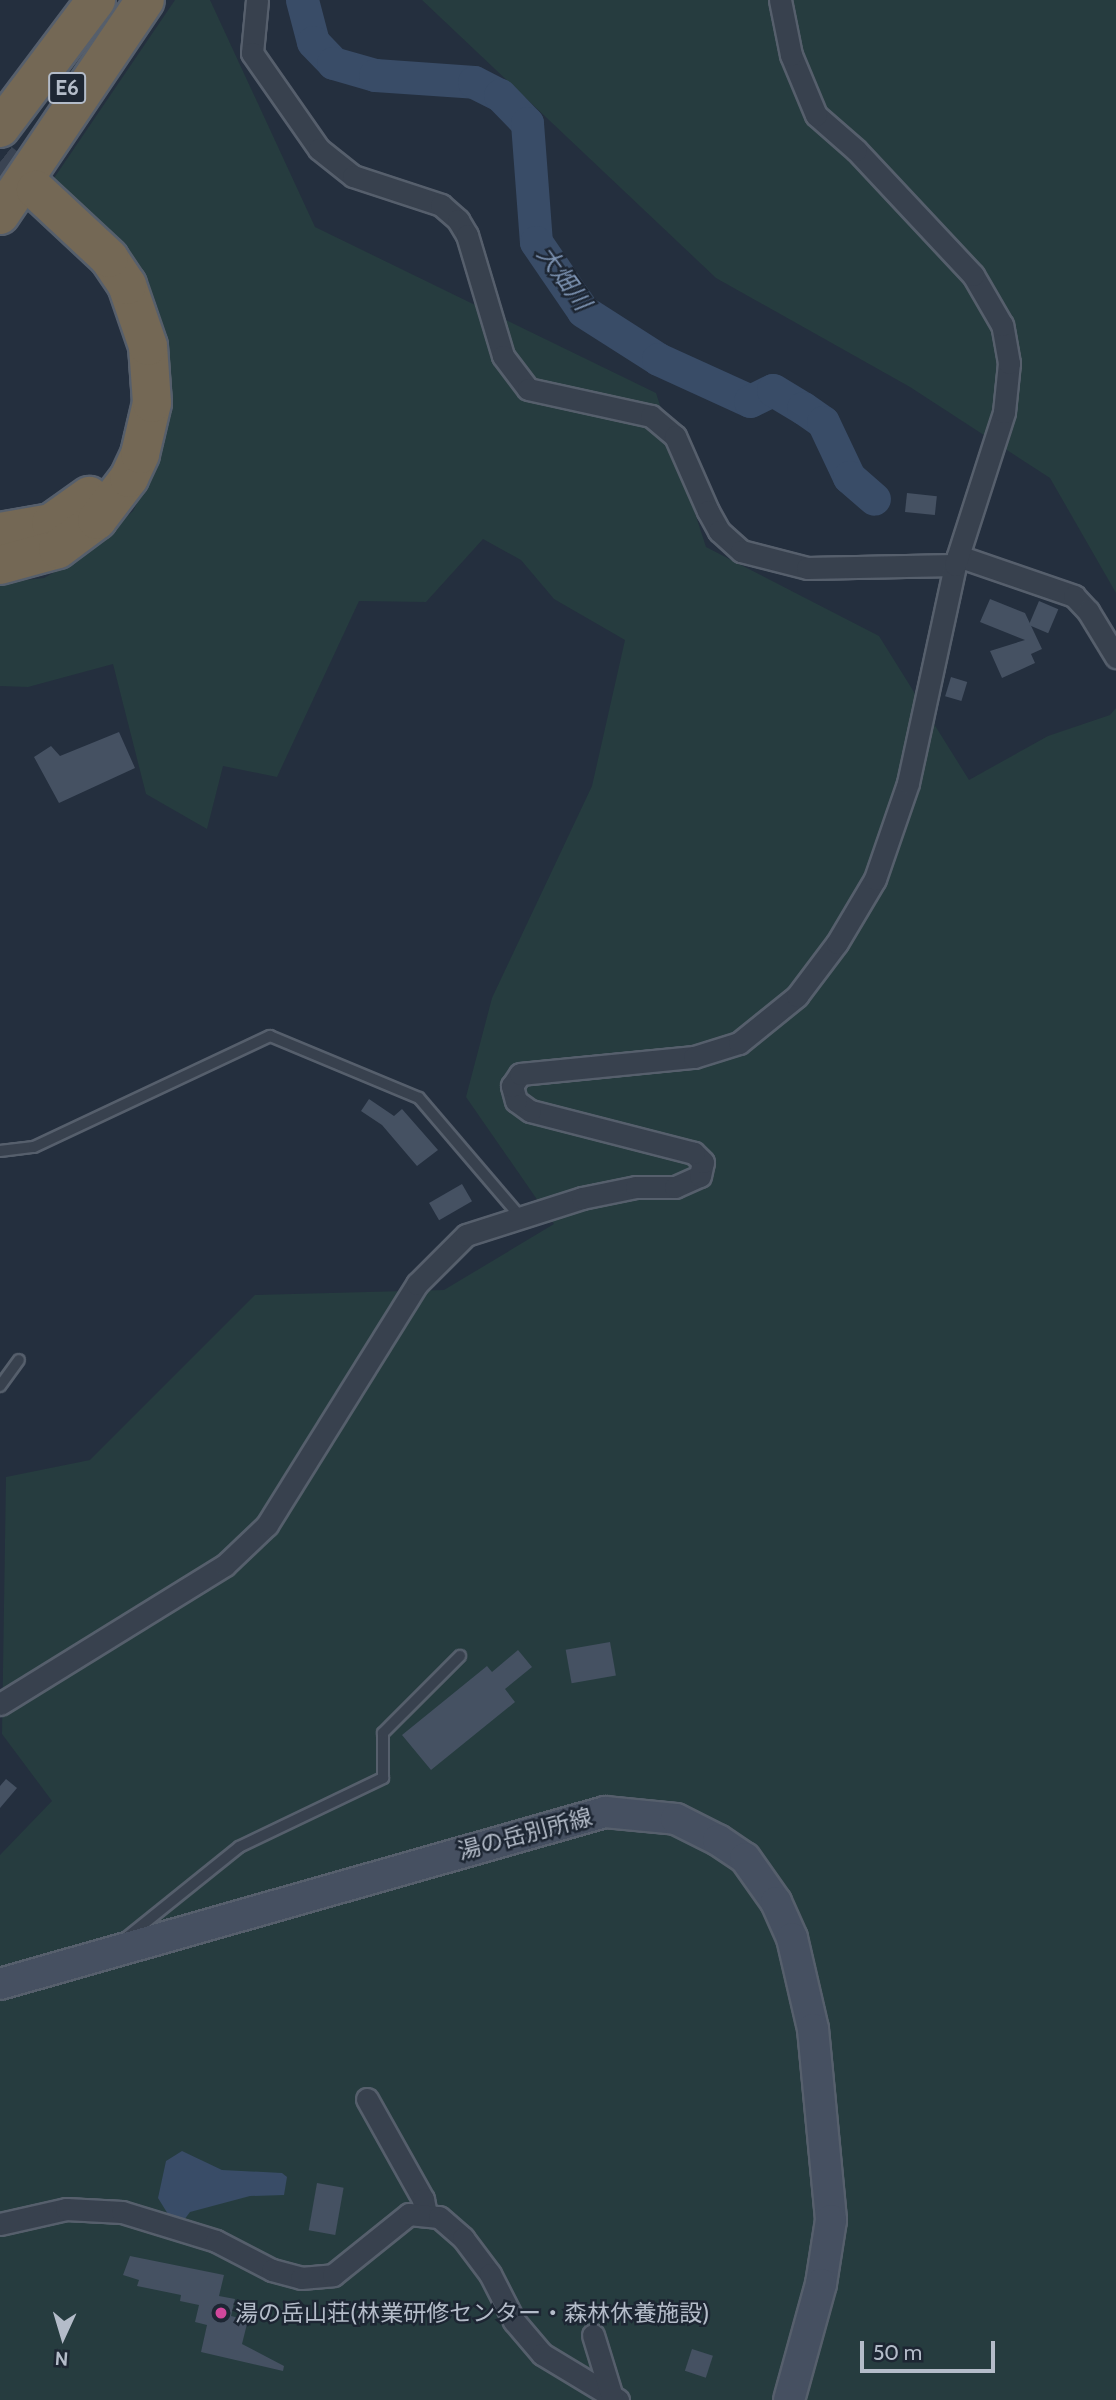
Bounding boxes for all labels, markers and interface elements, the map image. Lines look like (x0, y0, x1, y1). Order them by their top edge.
road number: E6 (48, 70, 86, 106)
water label: 大畑川 (531, 240, 597, 316)
street label: 湯の岳別所線 (455, 1803, 595, 1865)
place label: 湯の岳山荘(林業研修センター・森林休養施設) (235, 2299, 709, 2327)
north arrow (28, 2302, 98, 2372)
marker: 湯の岳山荘(林業研修センター・森林休養施設) (213, 2305, 229, 2321)
scale bar (864, 2326, 999, 2370)
text: 50 m (873, 2340, 922, 2365)
text: N (54, 2347, 69, 2370)

